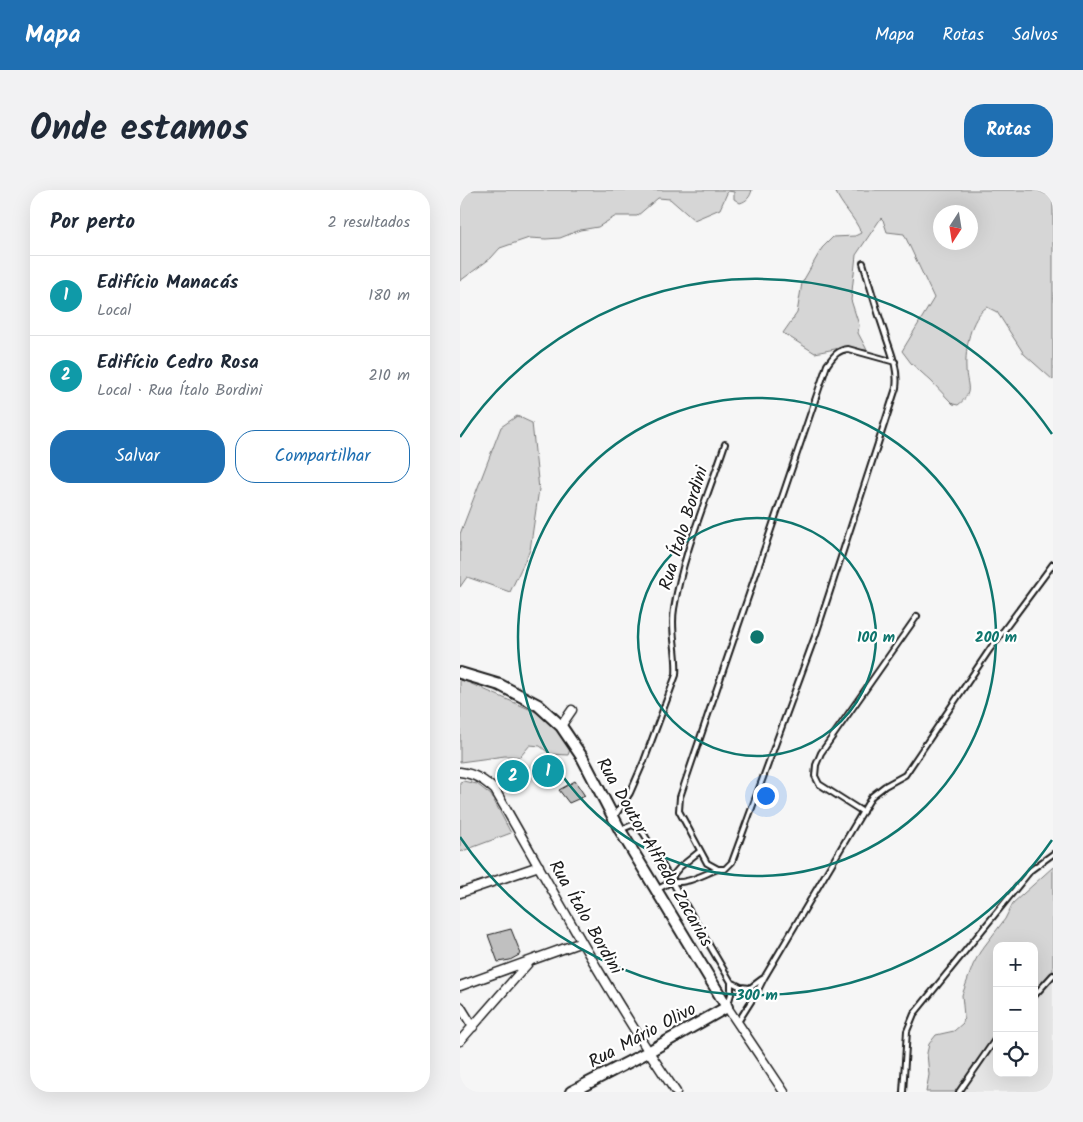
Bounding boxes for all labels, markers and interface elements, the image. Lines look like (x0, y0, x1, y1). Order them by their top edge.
text: Mapa (25, 16, 81, 55)
text: Mapa (875, 21, 914, 50)
text: Rotas (942, 21, 984, 50)
text: Salvos (1012, 21, 1058, 50)
text: Onde estamos (30, 102, 249, 158)
button: Rotas (964, 104, 1053, 157)
north arrow (933, 205, 978, 250)
text: Por perto (50, 206, 135, 239)
text: 2 resultados (328, 210, 410, 235)
text: Edifício Manacás (97, 268, 238, 298)
text: 1 (64, 283, 68, 308)
text: 180 m (368, 283, 410, 308)
text: Local (97, 298, 132, 323)
text: Edifício Cedro Rosa (97, 348, 259, 378)
text: 2 (61, 363, 71, 388)
text: 210 m (369, 363, 410, 388)
text: Local · Rua Ítalo Bordini (97, 378, 262, 403)
button: Salvar (50, 430, 225, 483)
button: Compartilhar (235, 430, 410, 483)
street label: Rua Ítalo Bordini (652, 462, 717, 594)
text: 100 m (857, 626, 895, 650)
text: 200 m (975, 626, 1017, 650)
centre of rings (748, 628, 766, 646)
pin: 1 (532, 752, 564, 790)
street label: Rua Doutor Alfredo Zacarias (588, 753, 720, 953)
pin: 2 (497, 757, 529, 795)
your location (753, 783, 779, 809)
street label: Rua Ítalo Bordini (540, 855, 630, 981)
map controls (993, 942, 1038, 1077)
button: + (993, 942, 1038, 987)
text: 300 m (735, 984, 778, 1008)
button: − (993, 987, 1038, 1032)
street label: Rua Mário Olivo (584, 996, 702, 1077)
button: locate (993, 1032, 1038, 1077)

